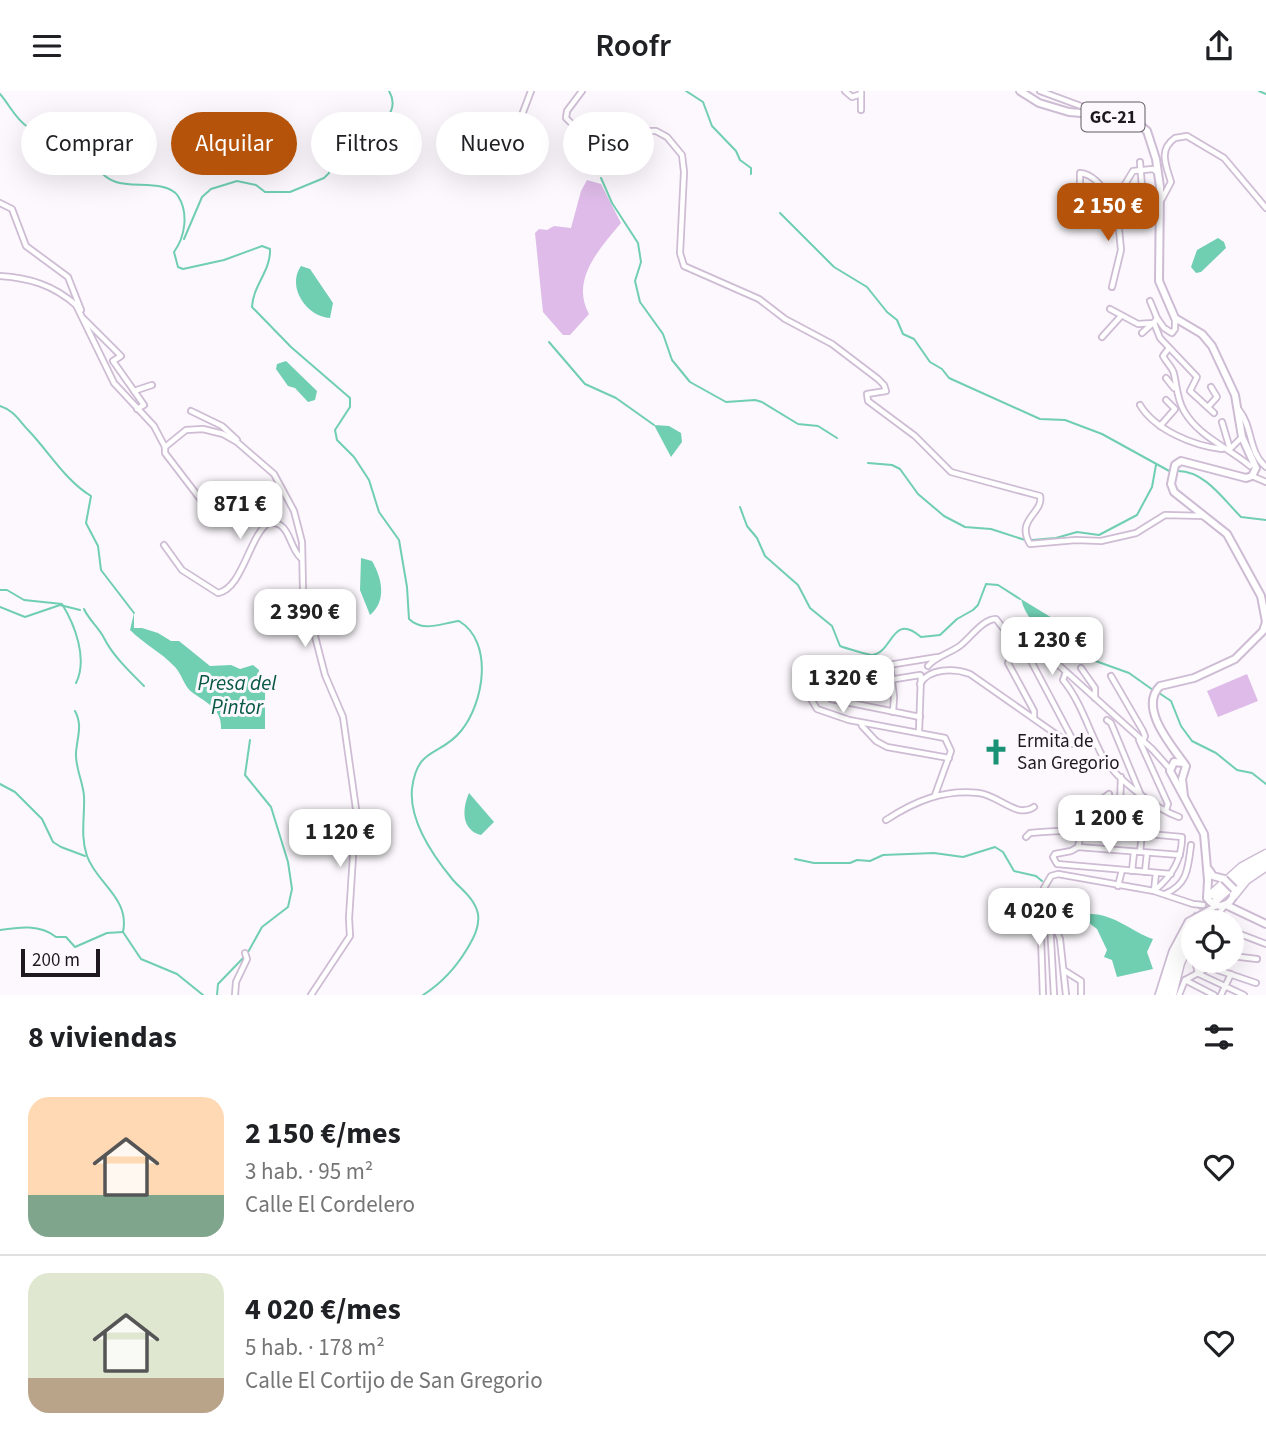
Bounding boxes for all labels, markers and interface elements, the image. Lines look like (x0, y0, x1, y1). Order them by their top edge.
text: Roofr (595, 23, 671, 69)
icon: menu (28, 27, 66, 65)
icon: share (1200, 27, 1238, 65)
road number: GC-21 (1082, 103, 1144, 132)
chip: Comprar (21, 112, 157, 175)
chip: Alquilar (171, 112, 297, 175)
chip: Filtros (311, 112, 422, 175)
chip: Nuevo (436, 112, 549, 175)
chip: Piso (563, 112, 654, 175)
pin: 2 150 € (1043, 183, 1173, 243)
text: 2 150 € (1073, 189, 1143, 222)
pin: 871 € (191, 482, 289, 541)
text: 871 € (213, 487, 267, 520)
pin: 2 390 € (240, 589, 370, 649)
text: 2 390 € (270, 595, 340, 628)
pin: 1 230 € (987, 617, 1117, 677)
text: 1 230 € (1017, 623, 1087, 656)
pin: 1 320 € (778, 655, 908, 715)
text: 1 320 € (808, 661, 878, 694)
water label: Presa del Pintor (197, 668, 277, 722)
place label: Ermita de San Gregorio (1017, 728, 1119, 777)
church icon: Ermita de San Gregorio (981, 737, 1011, 767)
pin: 1 200 € (1044, 795, 1174, 855)
text: 1 200 € (1074, 801, 1144, 834)
pin: 1 120 € (275, 809, 405, 869)
text: 1 120 € (305, 815, 375, 848)
pin: 4 020 € (974, 889, 1104, 948)
text: 4 020 € (1004, 894, 1074, 927)
map controls (1181, 910, 1244, 973)
button: locate (1181, 910, 1244, 973)
scale bar (21, 946, 100, 978)
text: 200 m (32, 947, 80, 974)
text: 8 viviendas (28, 1016, 177, 1059)
icon: filters (1200, 1018, 1238, 1056)
text: 2 150 €/mes (245, 1112, 401, 1155)
icon: home (84, 1125, 168, 1209)
icon: heart (1200, 1148, 1238, 1186)
text: 3 hab. · 95 m² (245, 1155, 373, 1188)
text: Calle El Cordelero (245, 1188, 415, 1221)
text: 4 020 €/mes (245, 1288, 401, 1331)
icon: home (84, 1301, 168, 1385)
icon: heart (1200, 1324, 1238, 1362)
text: 5 hab. · 178 m² (245, 1331, 385, 1364)
text: Calle El Cortijo de San Gregorio (245, 1364, 543, 1397)

